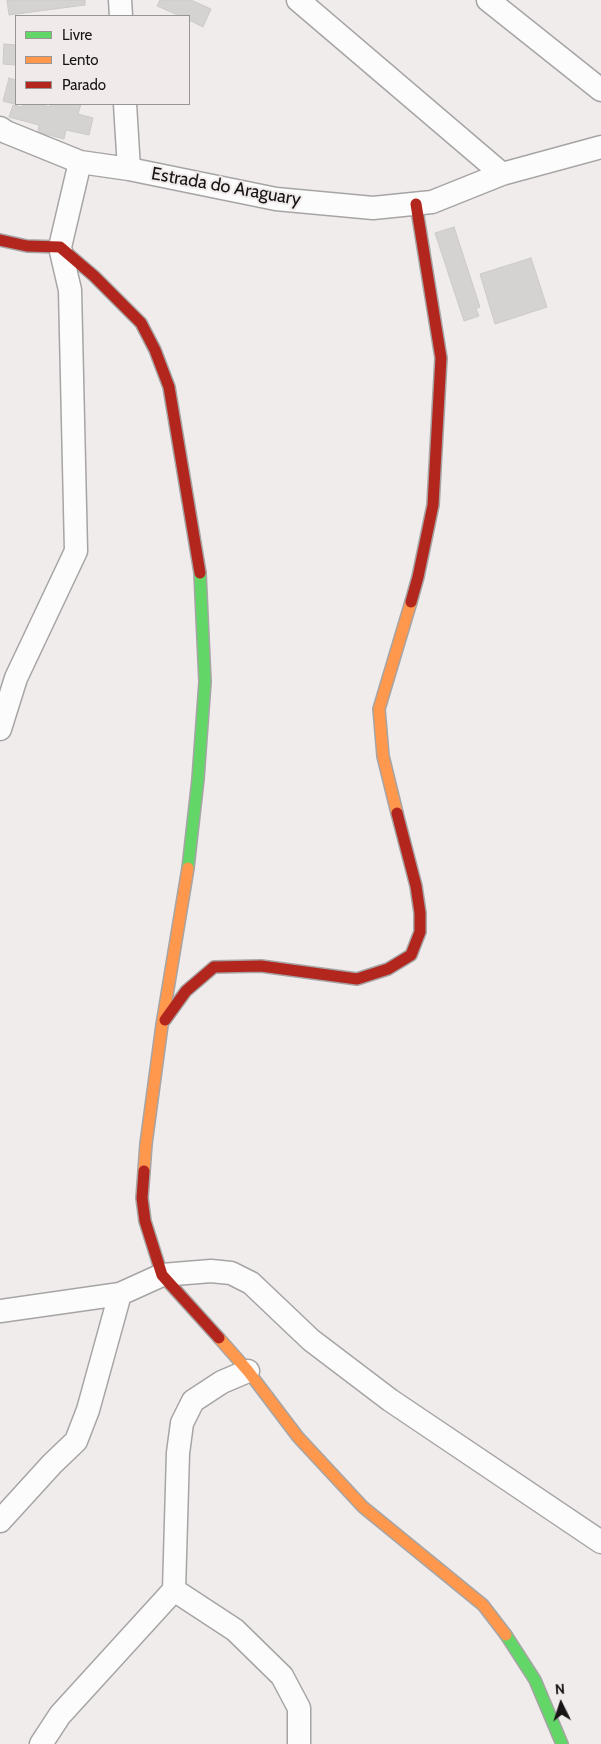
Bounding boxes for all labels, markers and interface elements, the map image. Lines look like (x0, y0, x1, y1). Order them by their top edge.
legend (15, 15, 190, 105)
text: Livre (62, 26, 92, 44)
text: Lento (62, 51, 99, 69)
text: Parado (62, 76, 106, 94)
street label: Estrada do Araguary (150, 163, 302, 211)
north arrow (536, 1679, 586, 1729)
text: N (554, 1680, 566, 1698)

